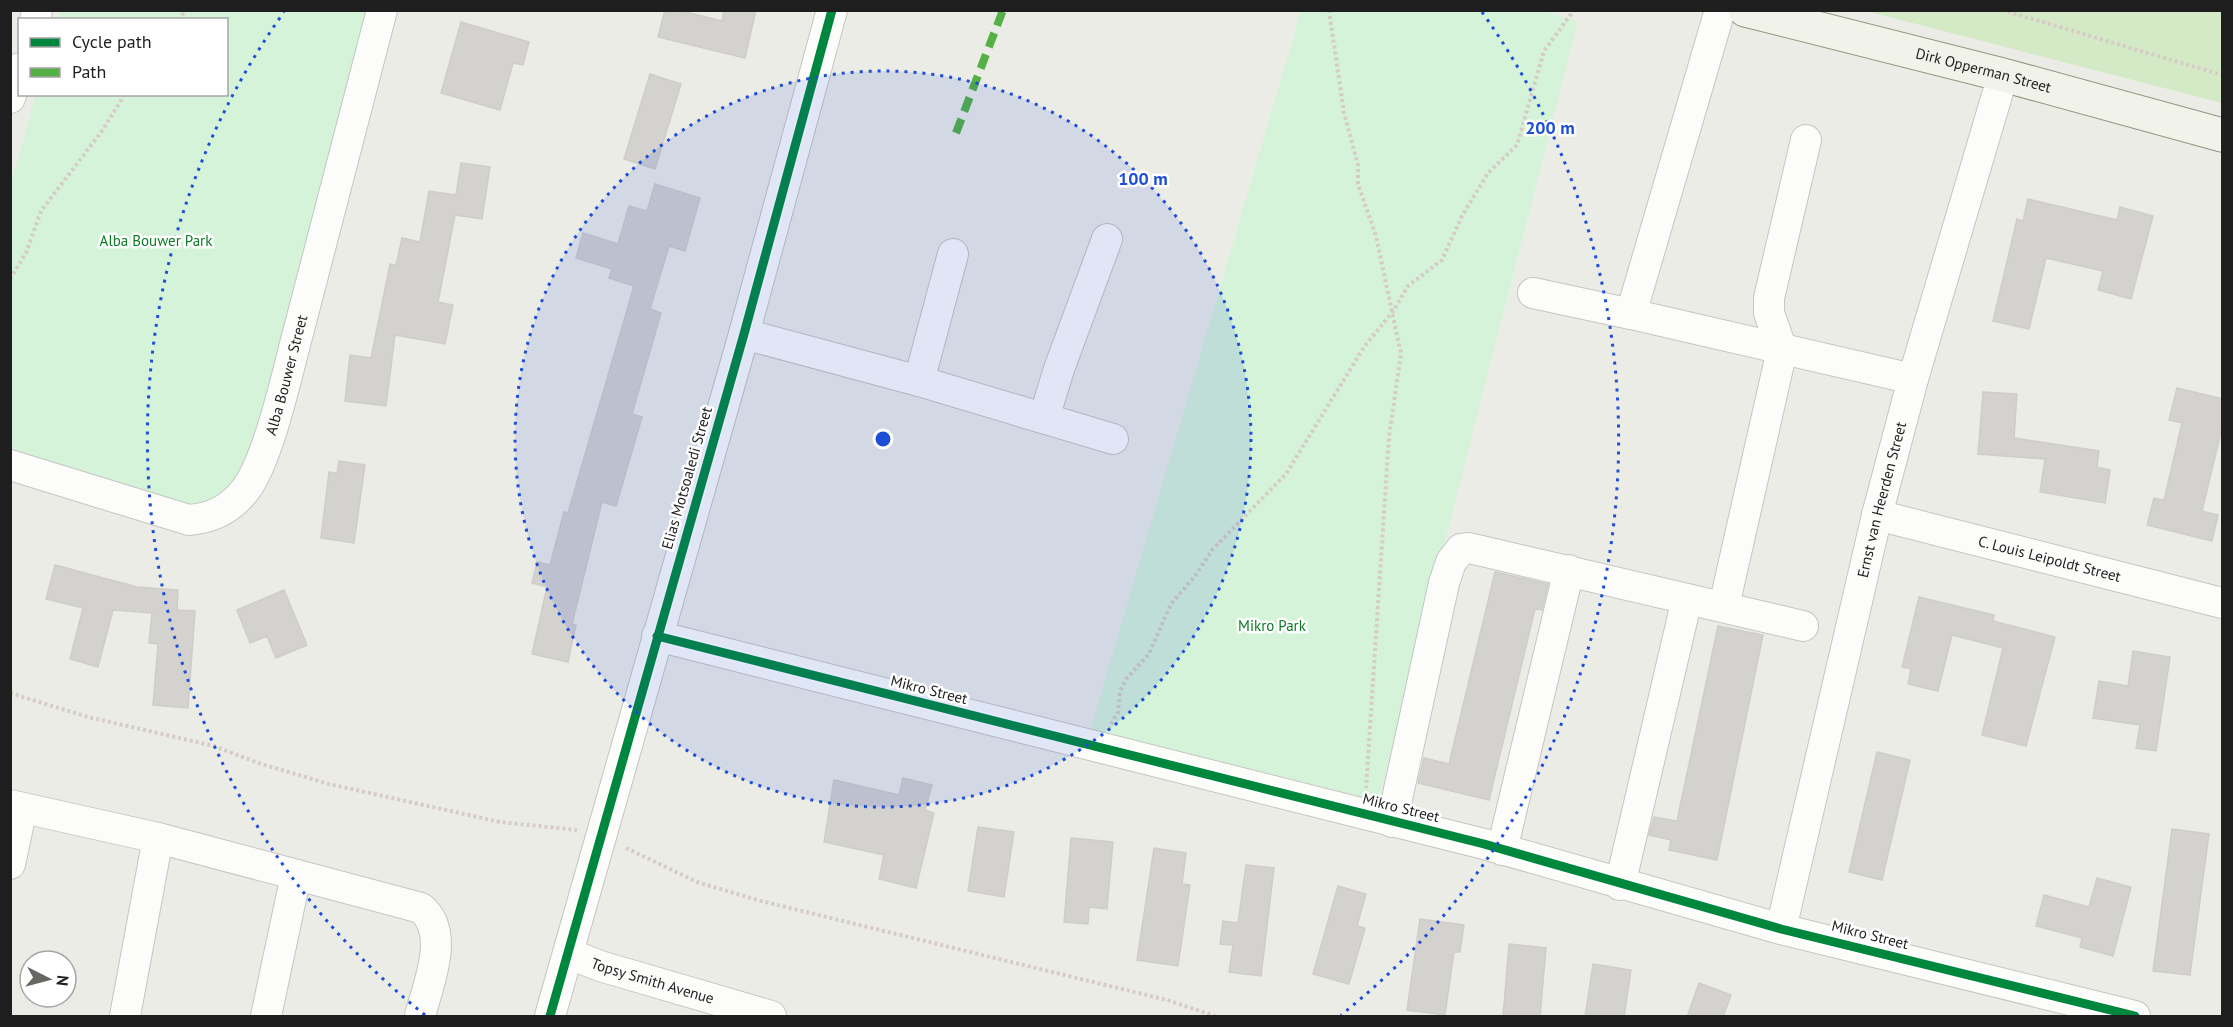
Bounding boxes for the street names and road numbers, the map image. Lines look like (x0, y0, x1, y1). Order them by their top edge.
street label: Dirk Opperman Street (1914, 43, 2053, 97)
street label: Alba Bouwer Street (261, 313, 311, 437)
street label: Elias Motsoaledi Street (657, 404, 716, 551)
street label: Ernst van Heerden Street (1853, 420, 1910, 579)
street label: C. Louis Leipoldt Street (1976, 531, 2123, 586)
street label: Mikro Street (889, 671, 970, 708)
street label: Mikro Street (1361, 789, 1442, 826)
street label: Mikro Street (1830, 916, 1911, 953)
street label: Topsy Smith Avenue (588, 953, 716, 1008)

